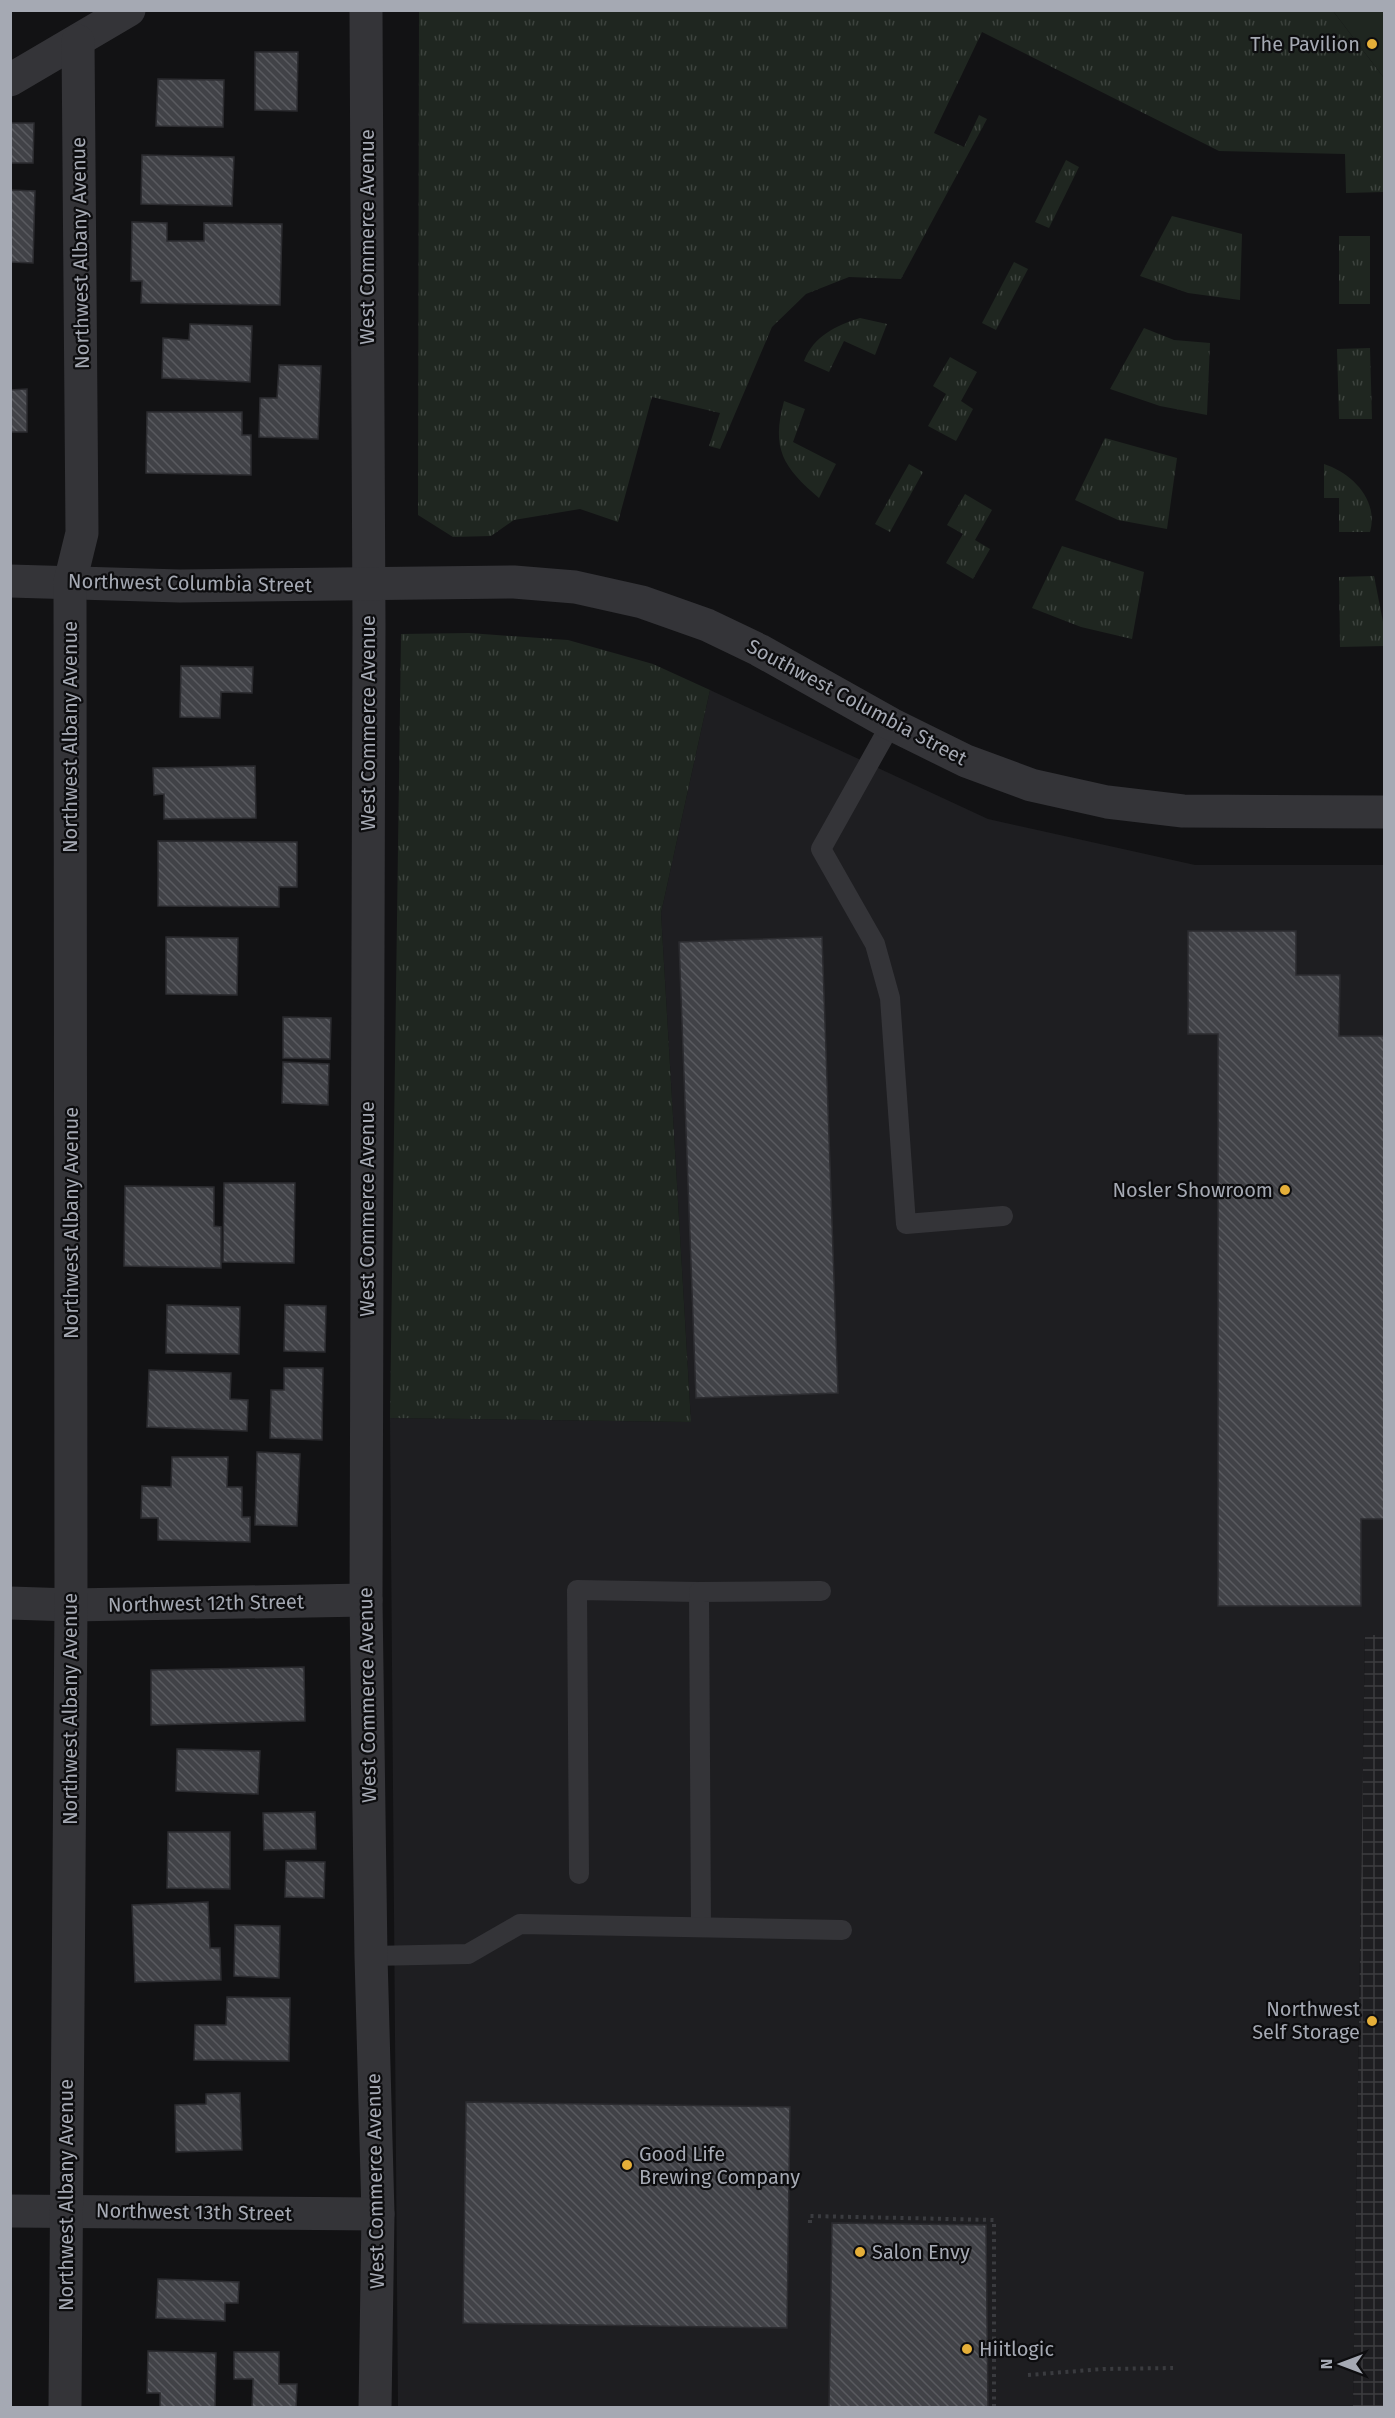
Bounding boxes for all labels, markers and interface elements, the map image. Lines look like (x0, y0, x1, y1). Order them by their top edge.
place label: The Pavilion (1250, 32, 1360, 56)
marker: The Pavilion (1365, 37, 1379, 51)
street label: West Commerce Avenue (355, 129, 379, 345)
street label: Northwest Albany Avenue (66, 137, 94, 369)
street label: Northwest Columbia Street (68, 569, 313, 597)
street label: West Commerce Avenue (356, 615, 380, 831)
street label: Northwest Albany Avenue (58, 621, 82, 853)
street label: Southwest Columbia Street (743, 634, 972, 771)
street label: West Commerce Avenue (355, 1101, 379, 1317)
street label: Northwest Albany Avenue (59, 1107, 83, 1339)
place label: Nosler Showroom (1112, 1178, 1273, 1202)
marker: Nosler Showroom (1278, 1183, 1292, 1197)
street label: West Commerce Avenue (353, 1587, 381, 1803)
street label: Northwest 12th Street (108, 1589, 305, 1617)
street label: Northwest Albany Avenue (58, 1593, 82, 1825)
place label: Northwest Self Storage (1252, 1997, 1361, 2044)
marker: Northwest Self Storage (1365, 2014, 1379, 2028)
street label: West Commerce Avenue (361, 2073, 389, 2289)
street label: Northwest Albany Avenue (54, 2079, 78, 2311)
place label: Good Life Brewing Company (639, 2142, 800, 2189)
marker: Good Life Brewing Company (620, 2158, 634, 2172)
street label: Northwest 13th Street (96, 2198, 293, 2226)
place label: Salon Envy (872, 2240, 970, 2264)
marker: Salon Envy (853, 2245, 867, 2259)
north arrow (1311, 2334, 1371, 2394)
place label: Hiitlogic (979, 2337, 1054, 2361)
marker: Hiitlogic (960, 2342, 974, 2356)
text: N (1317, 2359, 1336, 2369)

